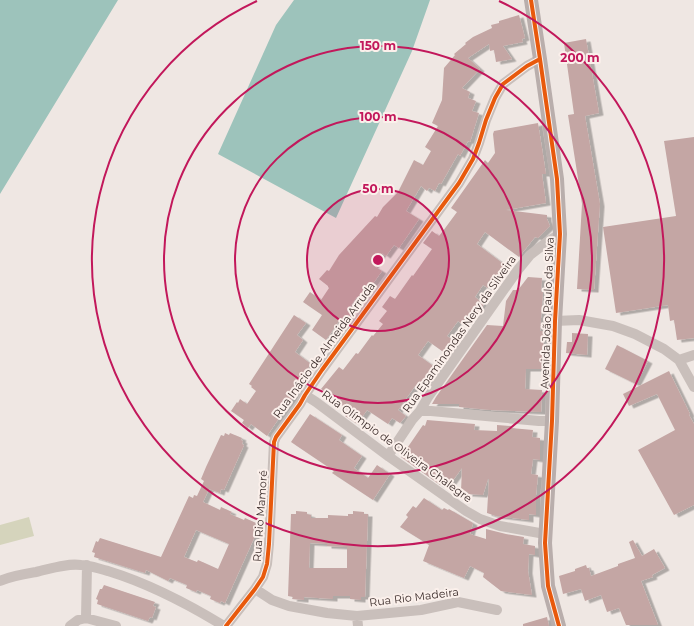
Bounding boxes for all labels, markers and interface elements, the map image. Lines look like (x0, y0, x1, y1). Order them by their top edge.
text: 150 m (360, 38, 396, 53)
text: 200 m (560, 50, 600, 65)
text: 100 m (360, 109, 396, 124)
text: 50 m (362, 181, 394, 196)
street label: Avenida João Paulo da Silva (537, 237, 557, 389)
centre of rings (371, 253, 385, 267)
street label: Rua Epaminondas Nery da Silveira (399, 253, 519, 415)
street label: Rua Inácio de Almeida Arruda (270, 279, 378, 421)
street label: Rua Olímpio de Oliveira Chalegre (319, 387, 475, 505)
street label: Rua Rio Mamoré (250, 469, 270, 562)
street label: Rua Rio Madeira (369, 585, 459, 609)

